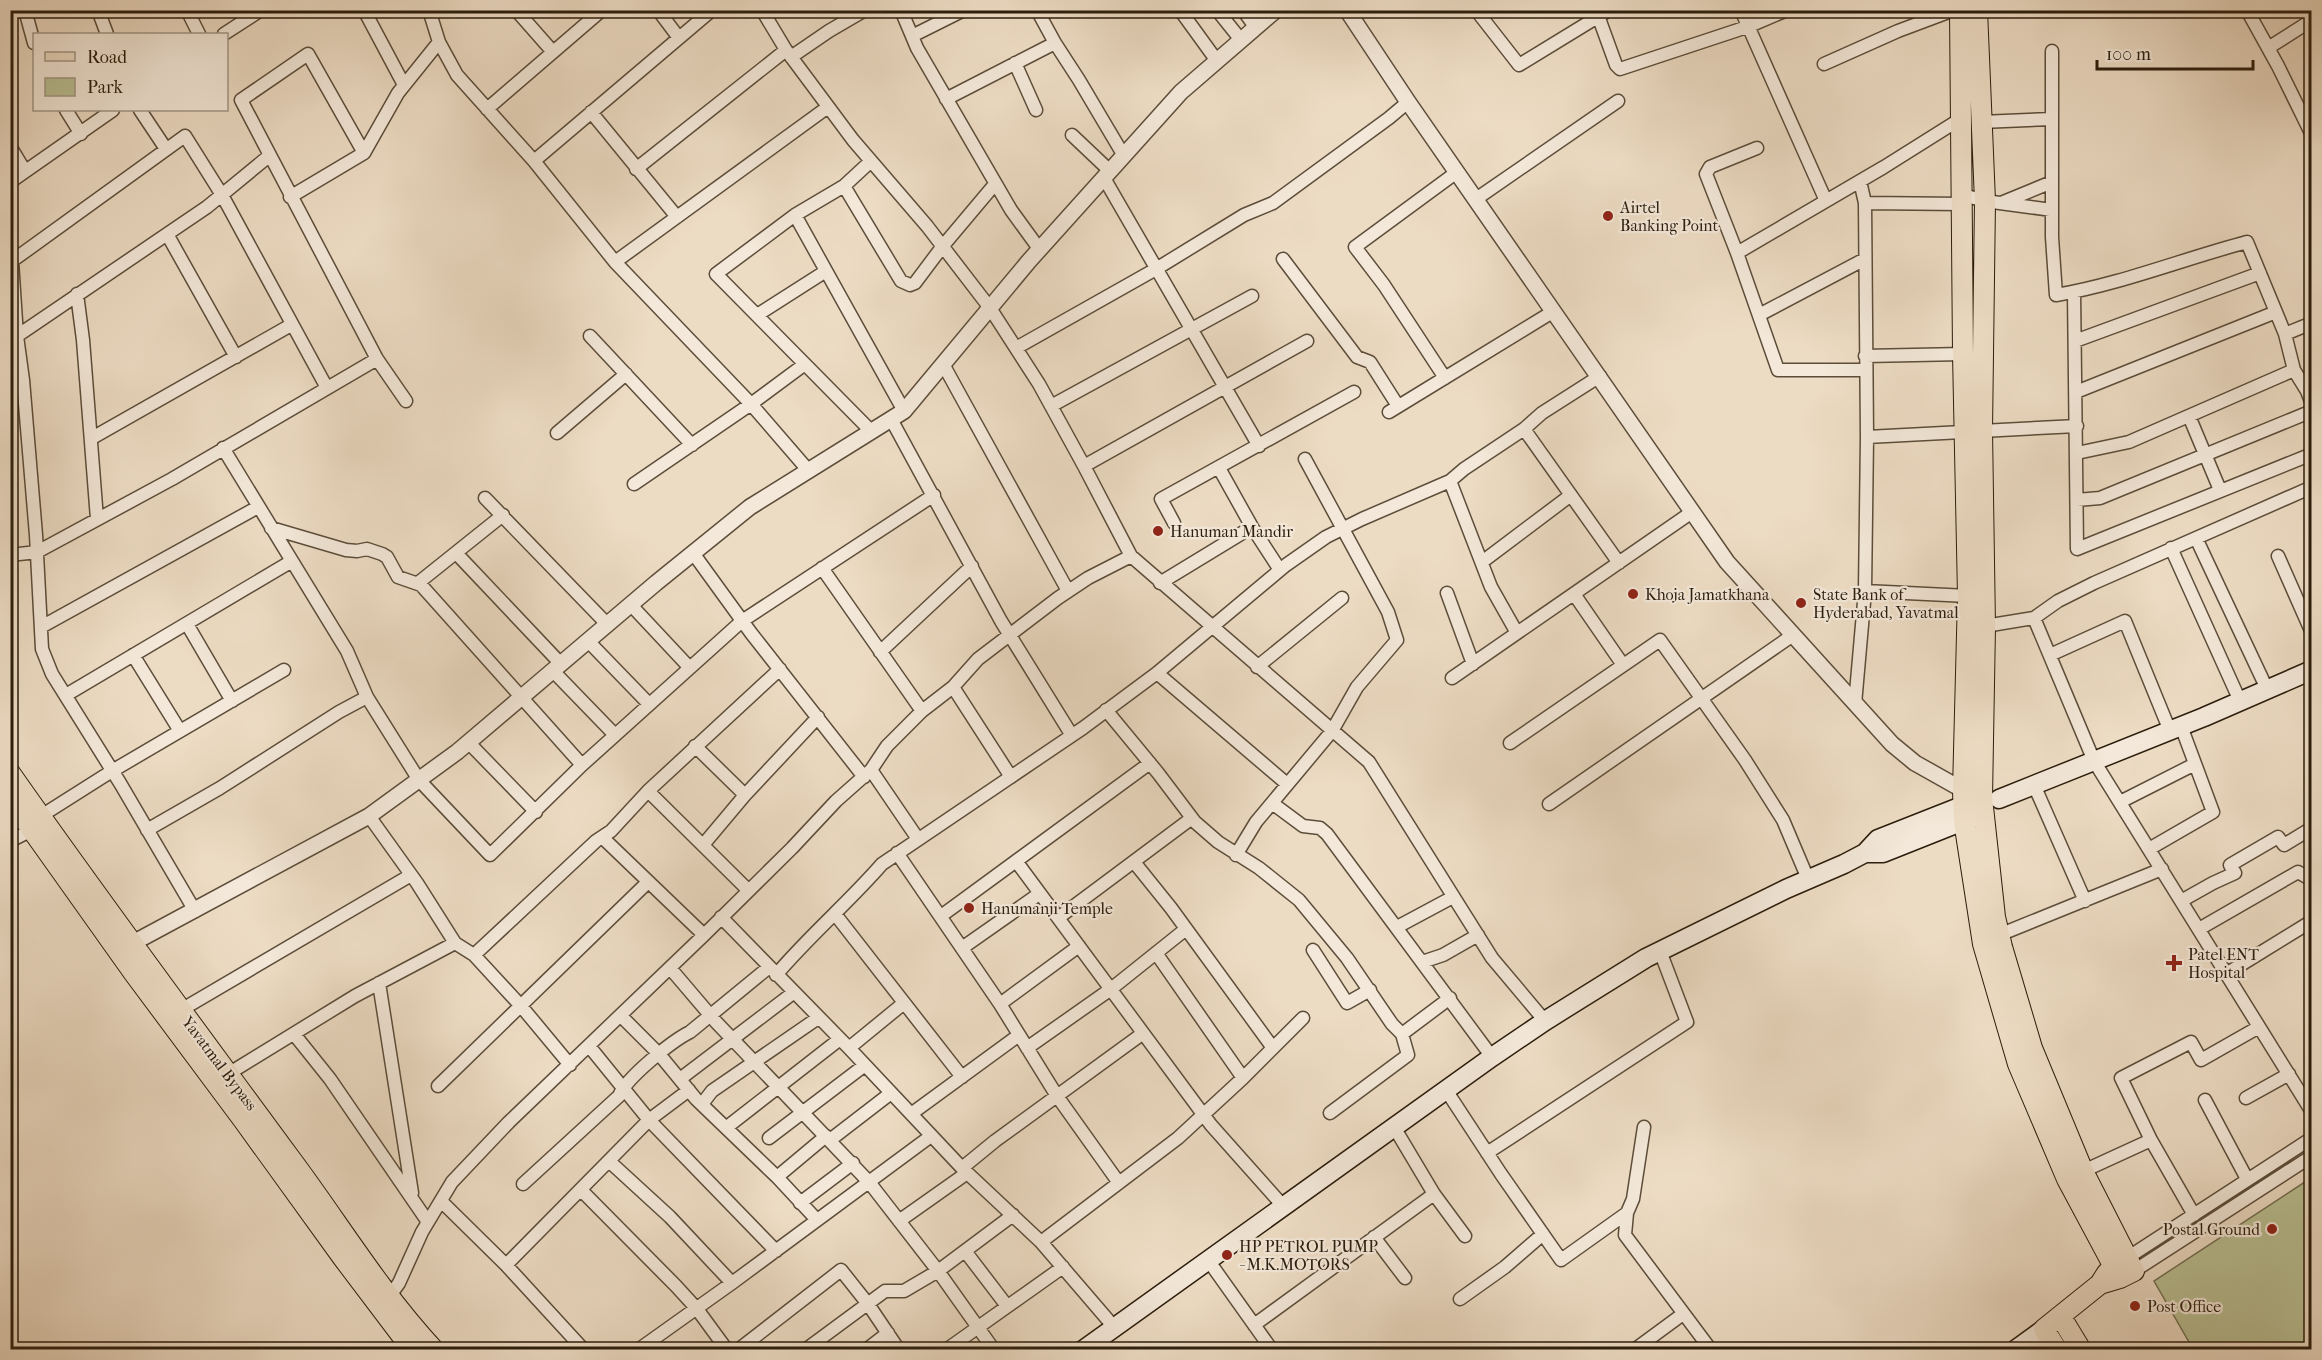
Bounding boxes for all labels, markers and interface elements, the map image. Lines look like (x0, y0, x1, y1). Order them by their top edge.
legend (33, 33, 228, 111)
scale bar (2097, 33, 2253, 71)
text: 100 m (2106, 44, 2151, 65)
text: Road (87, 47, 127, 68)
text: Park (87, 77, 124, 98)
place label: Airtel Banking Point (1619, 198, 1719, 235)
marker: Airtel Banking Point (1601, 209, 1615, 223)
place label: Hanuman Mandir (1170, 522, 1293, 541)
marker: Hanuman Mandir (1151, 524, 1165, 538)
place label: Khoja Jamatkhana (1645, 585, 1770, 604)
place label: State Bank of Hyderabad, Yavatmal (1813, 585, 1959, 622)
marker: Khoja Jamatkhana (1626, 587, 1640, 601)
marker: State Bank of Hyderabad, Yavatmal (1794, 596, 1808, 610)
place label: Hanumanji Temple (981, 899, 1113, 918)
marker: Hanumanji Temple (962, 901, 976, 915)
place label: Patel ENT Hospital (2188, 945, 2259, 982)
marker: Patel ENT Hospital (2165, 954, 2183, 972)
street label: Yavatmal Bypass (177, 1012, 261, 1114)
place label: Postal Ground (2163, 1220, 2260, 1239)
marker: Postal Ground (2265, 1222, 2279, 1236)
place label: HP PETROL PUMP - M.K.MOTORS (1239, 1237, 1378, 1274)
marker: HP PETROL PUMP - M.K.MOTORS (1220, 1248, 1234, 1262)
place label: Post Office (2147, 1297, 2221, 1316)
marker: Post Office (2128, 1299, 2142, 1313)

